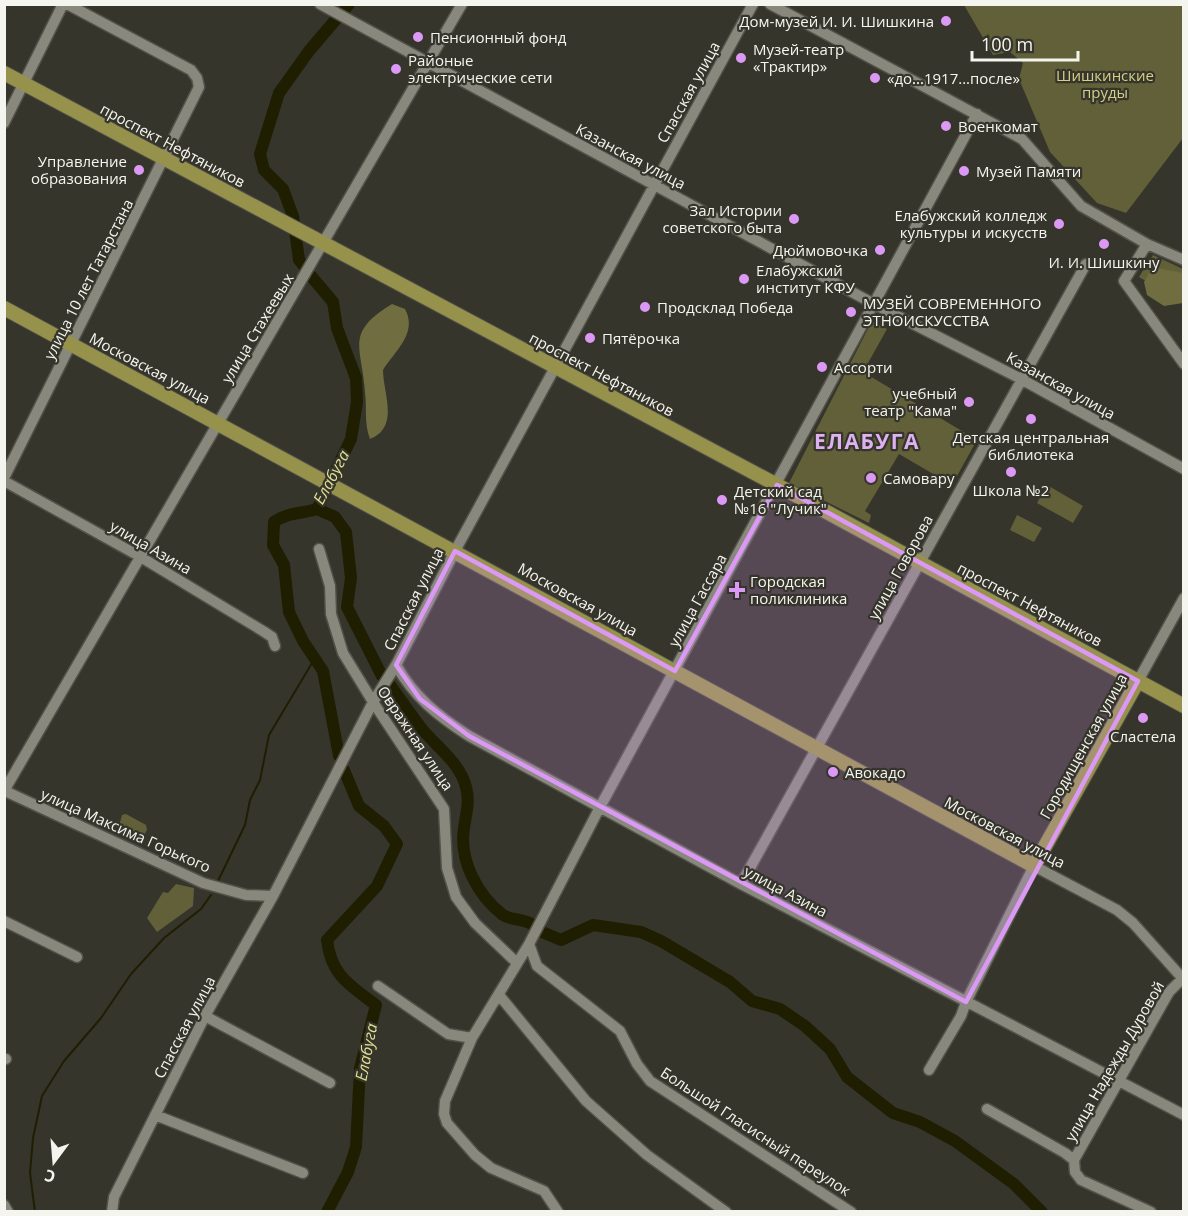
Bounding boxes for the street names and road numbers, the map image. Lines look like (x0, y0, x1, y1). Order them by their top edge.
street label: Спасская улица (652, 38, 724, 146)
street label: проспект Нефтяников (97, 98, 249, 192)
street label: Казанская улица (573, 119, 689, 193)
street label: улица 10 лет Татарстана (39, 195, 137, 363)
street label: улица Стахеевых (216, 269, 298, 387)
street label: проспект Нефтяников (526, 327, 678, 421)
street label: Московская улица (86, 328, 214, 408)
street label: Казанская улица (1003, 347, 1119, 423)
street label: улица Говорова (863, 511, 937, 623)
street label: улица Азина (106, 515, 196, 579)
street label: Спасская улица (378, 544, 448, 654)
street label: улица Гассара (663, 550, 731, 650)
street label: проспект Нефтяников (954, 557, 1106, 651)
street label: Московская улица (515, 558, 641, 640)
street label: Городищенская улица (1035, 670, 1131, 822)
street label: Овражная улица (374, 682, 458, 794)
street label: улица Максима Горького (38, 783, 214, 877)
street label: Московская улица (941, 792, 1069, 872)
street label: улица Азина (741, 861, 831, 921)
street label: Спасская улица (149, 972, 219, 1082)
street label: улица Надежды Дуровой (1060, 977, 1168, 1145)
street label: Большой Гласисный переулок (657, 1062, 855, 1200)

